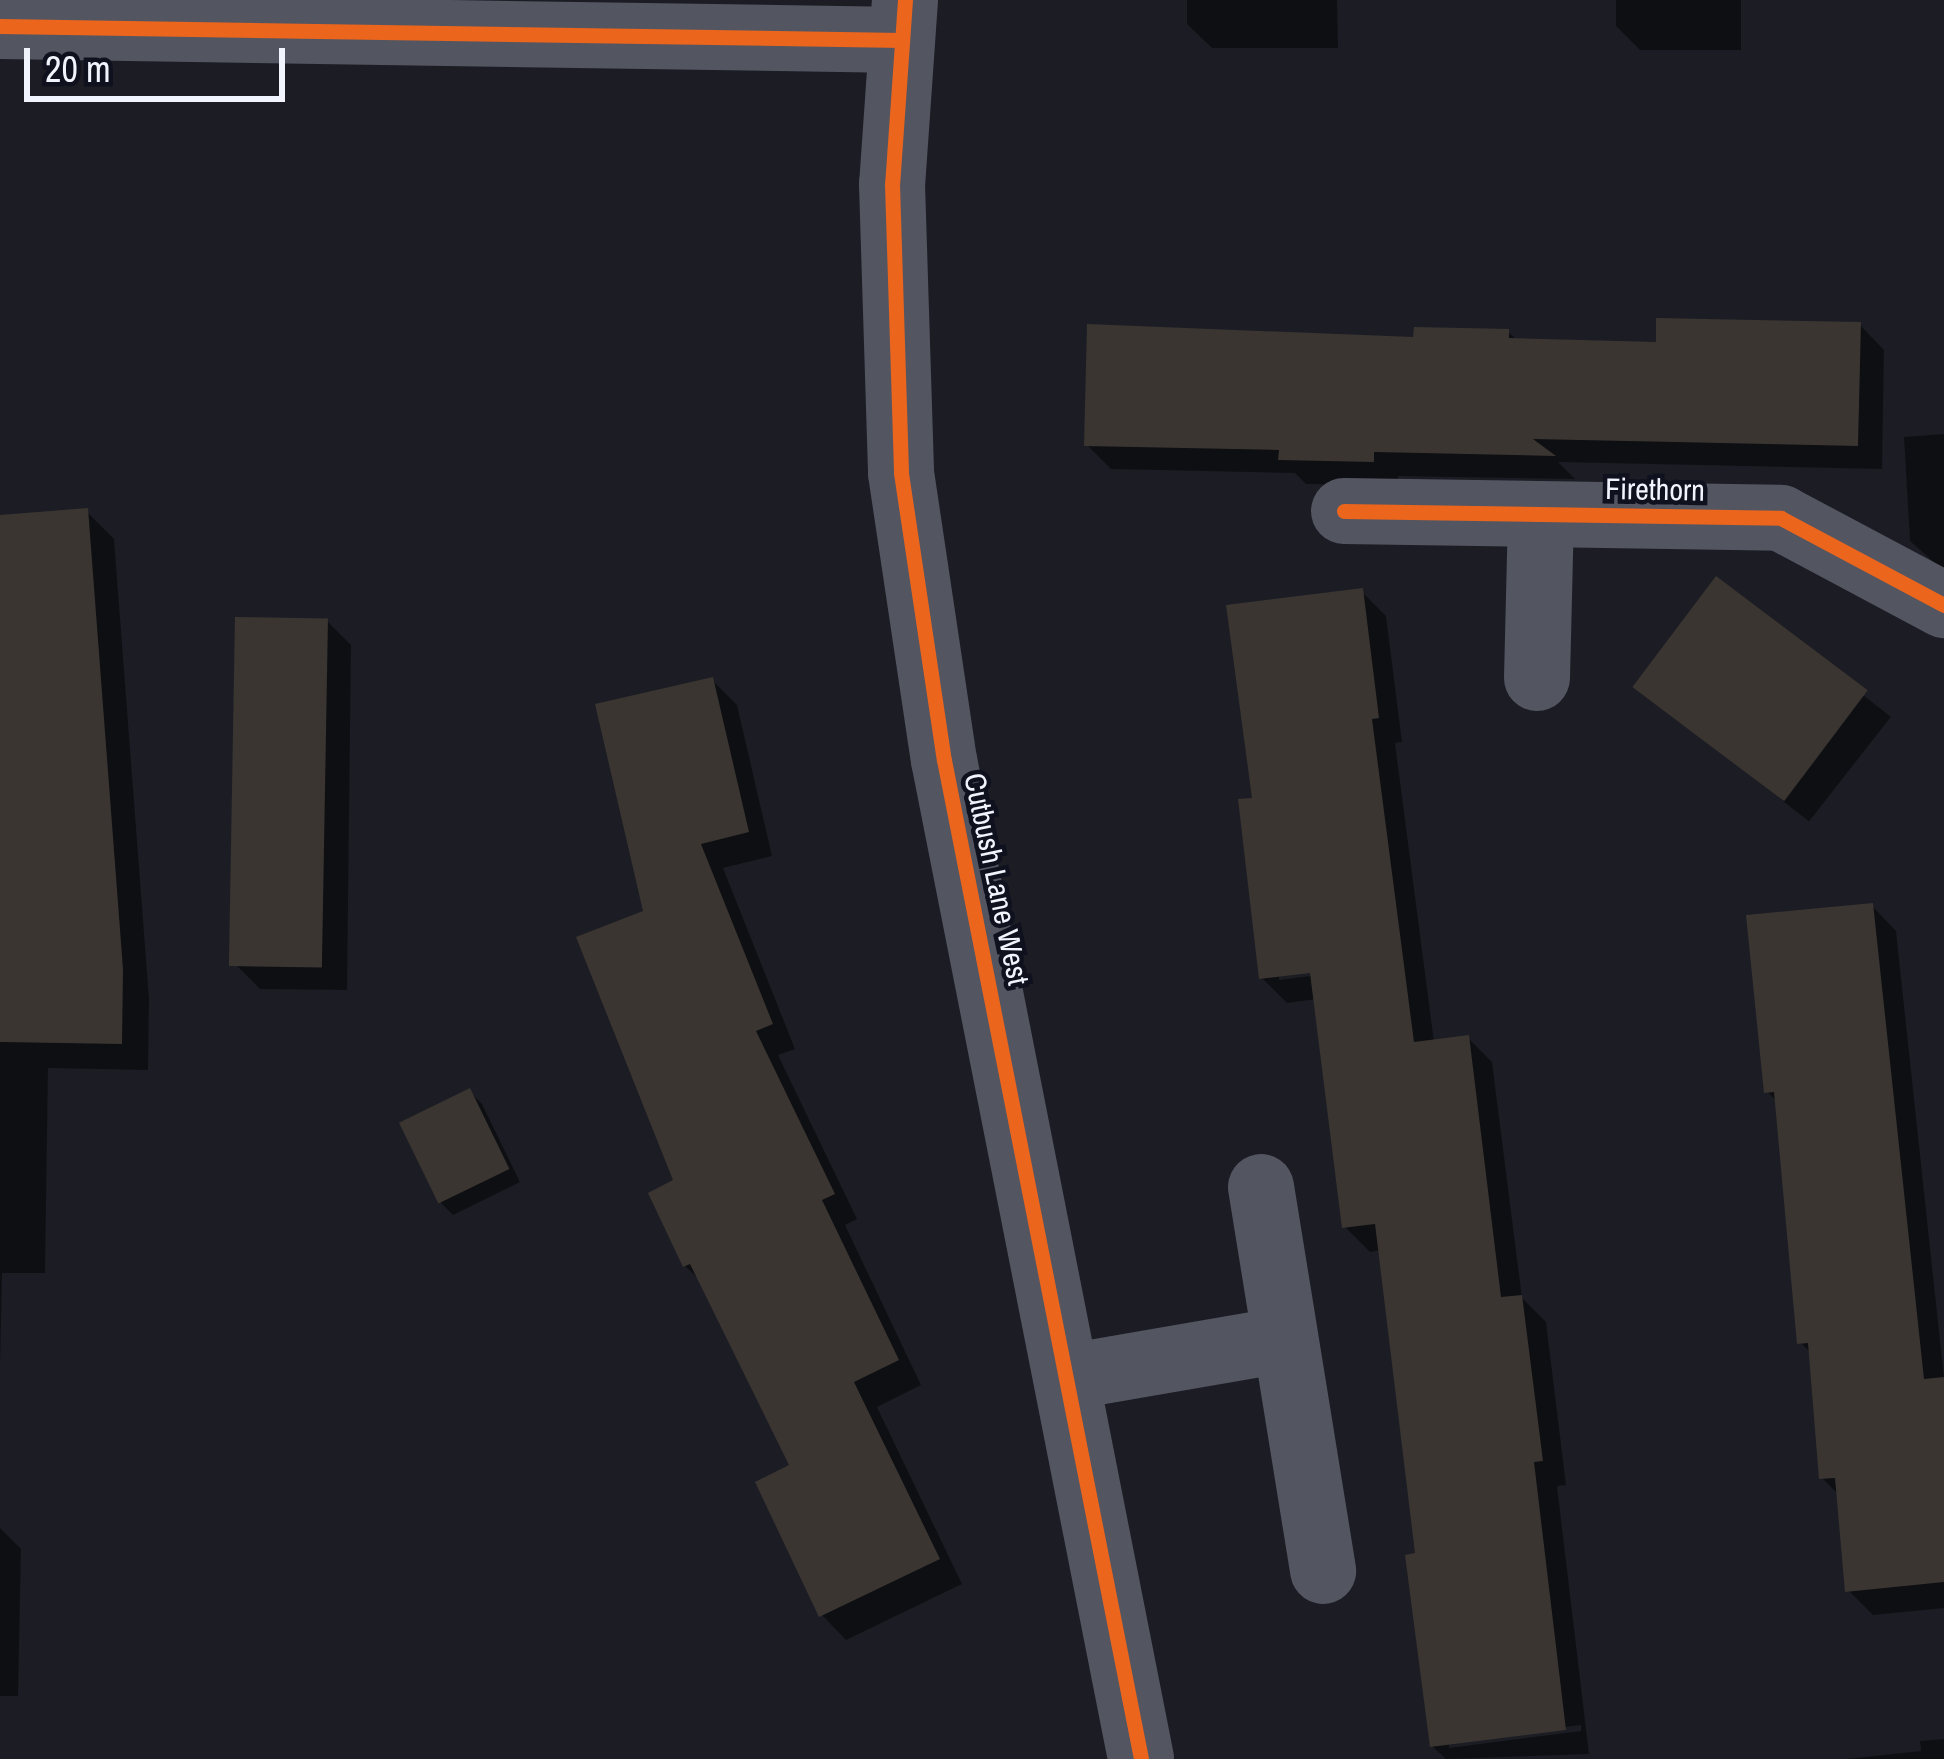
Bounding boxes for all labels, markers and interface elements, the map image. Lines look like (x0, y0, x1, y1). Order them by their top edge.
scale bar (30, 24, 291, 98)
text: 20 m (45, 45, 111, 93)
street label: Firethorn (1605, 470, 1705, 508)
street label: Cutbush Lane West (957, 770, 1037, 988)

